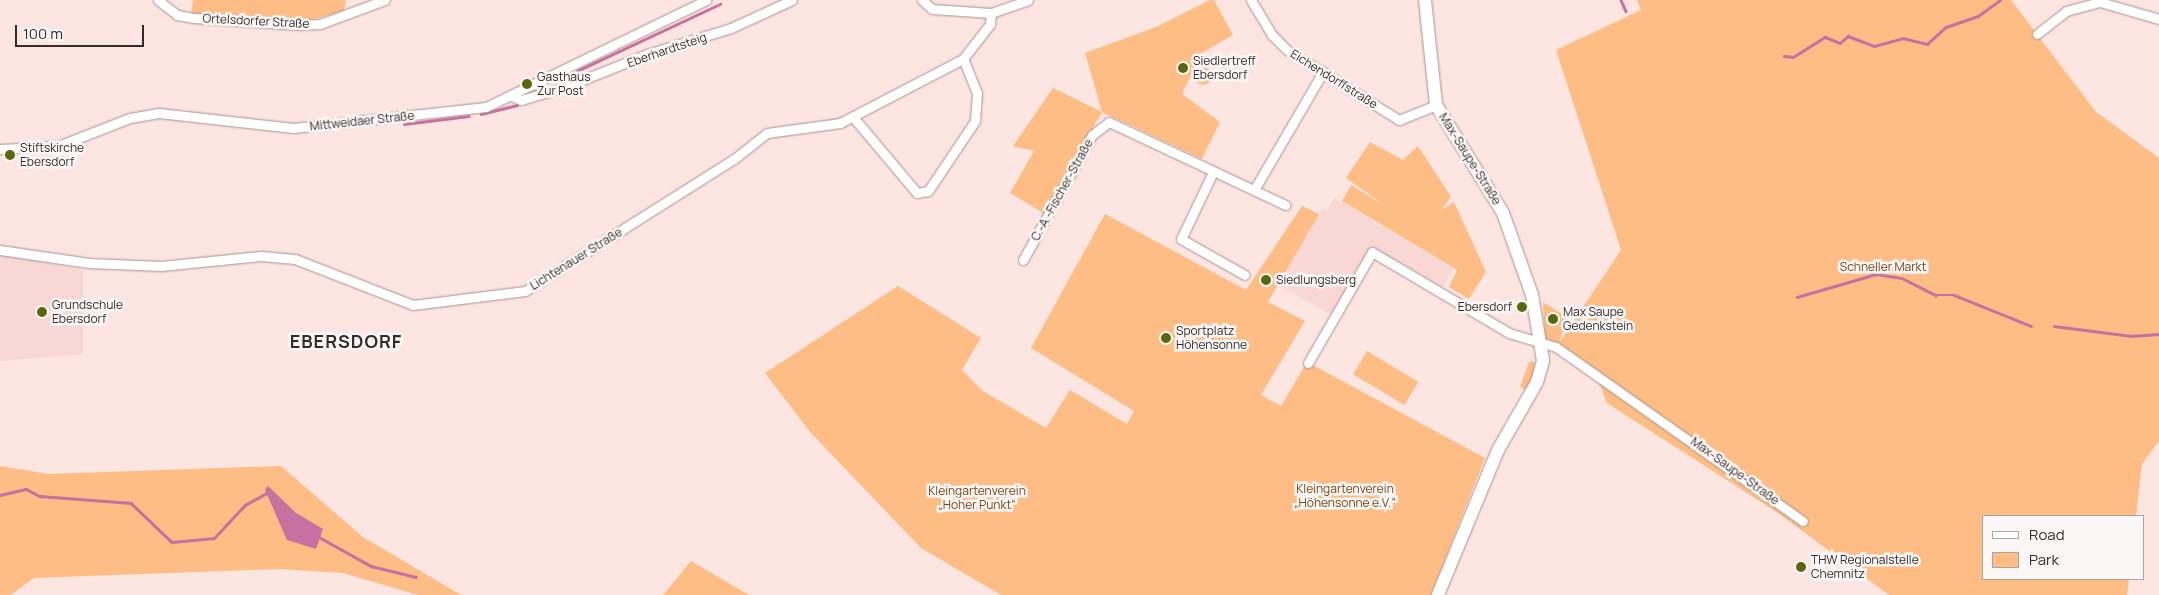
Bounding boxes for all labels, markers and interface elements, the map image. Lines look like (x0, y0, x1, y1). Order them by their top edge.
street label: Ortelsdorfer Straße (202, 11, 310, 31)
scale bar (18, 15, 146, 47)
text: 100 m (23, 23, 63, 44)
street label: Eberhardtsteig (625, 30, 709, 70)
street label: Eichendorffstraße (1288, 46, 1380, 112)
place label: Siedlertreff Ebersdorf (1193, 54, 1255, 82)
marker: Siedlertreff Ebersdorf (1177, 62, 1189, 74)
place label: Gasthaus Zur Post (537, 70, 590, 98)
marker: Gasthaus Zur Post (521, 78, 533, 90)
street label: Mittweidaer Straße (309, 108, 415, 134)
street label: Max-Saupe-Straße (1436, 110, 1504, 208)
street label: C.-A.-Fischer-Straße (1028, 137, 1096, 243)
place label: Stiftskirche Ebersdorf (20, 141, 84, 169)
marker: Stiftskirche Ebersdorf (4, 149, 16, 161)
street label: Lichtenauer Straße (527, 225, 625, 293)
park label: Schneller Markt (1840, 260, 1926, 274)
place label: Siedlungsberg (1276, 273, 1356, 287)
marker: Siedlungsberg (1260, 274, 1272, 286)
place label: Grundschule Ebersdorf (52, 298, 123, 326)
place label: Ebersdorf (1458, 300, 1512, 314)
marker: Ebersdorf (1516, 301, 1528, 313)
place label: Max Saupe Gedenkstein (1563, 305, 1633, 333)
marker: Grundschule Ebersdorf (36, 306, 48, 318)
marker: Max Saupe Gedenkstein (1547, 313, 1559, 325)
place label: Sportplatz Höhensonne (1176, 324, 1247, 352)
district label: EBERSDORF (289, 330, 403, 352)
marker: Sportplatz Höhensonne (1160, 332, 1172, 344)
street label: Max-Saupe-Straße (1688, 434, 1782, 508)
park label: Kleingartenverein „Höhensonne e.V.“ (1294, 482, 1396, 510)
park label: Kleingartenverein „Hoher Punkt“ (928, 484, 1026, 512)
legend (1982, 515, 2144, 580)
text: Road (2029, 524, 2065, 545)
text: Park (2029, 549, 2059, 570)
place label: THW Regionalstelle Chemnitz (1811, 553, 1919, 581)
marker: THW Regionalstelle Chemnitz (1795, 561, 1807, 573)

